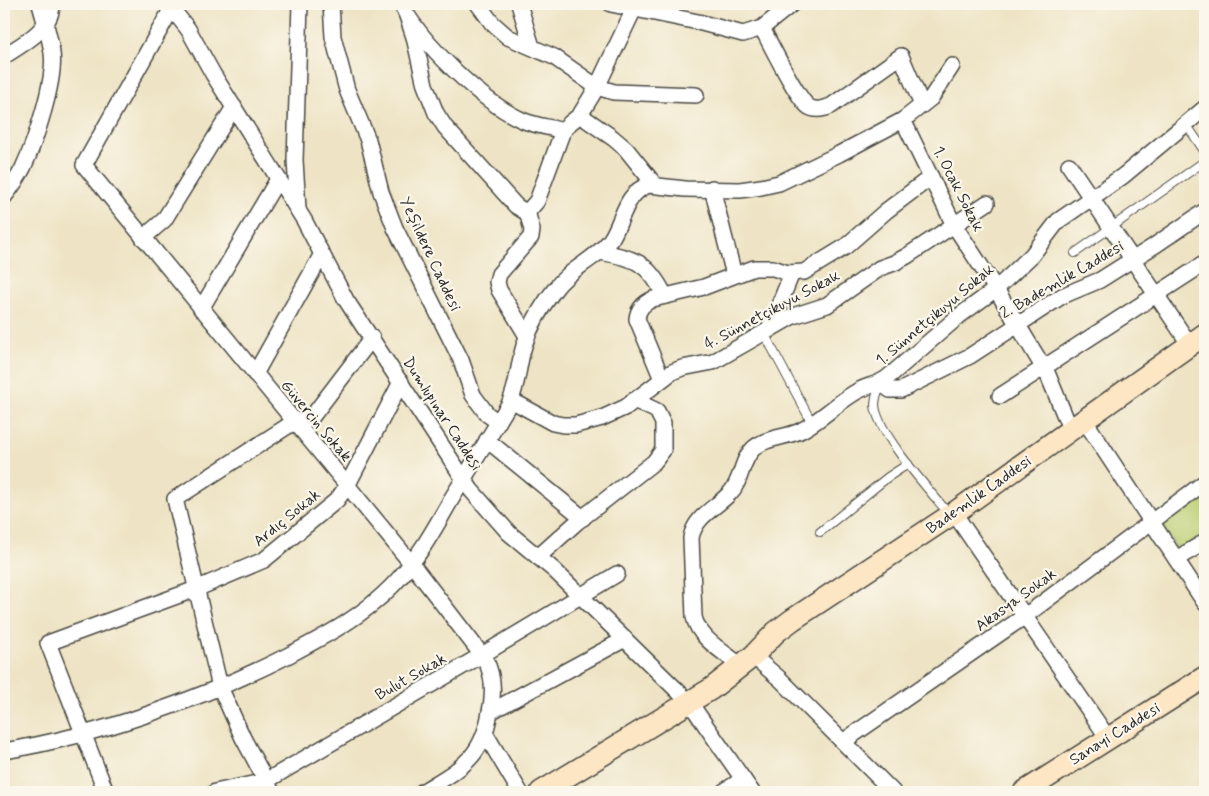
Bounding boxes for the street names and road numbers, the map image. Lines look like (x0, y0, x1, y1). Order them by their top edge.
street label: 1. Ocak Sokak (927, 142, 989, 236)
street label: Yeşildere Caddesi (394, 193, 466, 315)
street label: 2. Bademlik Caddesi (996, 236, 1128, 324)
street label: 1. Sünnetçikuyu Sokak (871, 259, 999, 371)
street label: 4. Sünnetçikuyu Sokak (700, 265, 844, 355)
street label: Dumlupınar Caddesi (397, 353, 487, 475)
street label: Güvercin Sokak (276, 376, 356, 466)
street label: Bademlik Caddesi (922, 451, 1036, 539)
street label: Ardıç Sokak (249, 484, 325, 552)
street label: Akasya Sokak (971, 563, 1061, 637)
street label: Bulut Sokak (372, 648, 450, 706)
street label: Sanayi Caddesi (1066, 698, 1165, 770)

